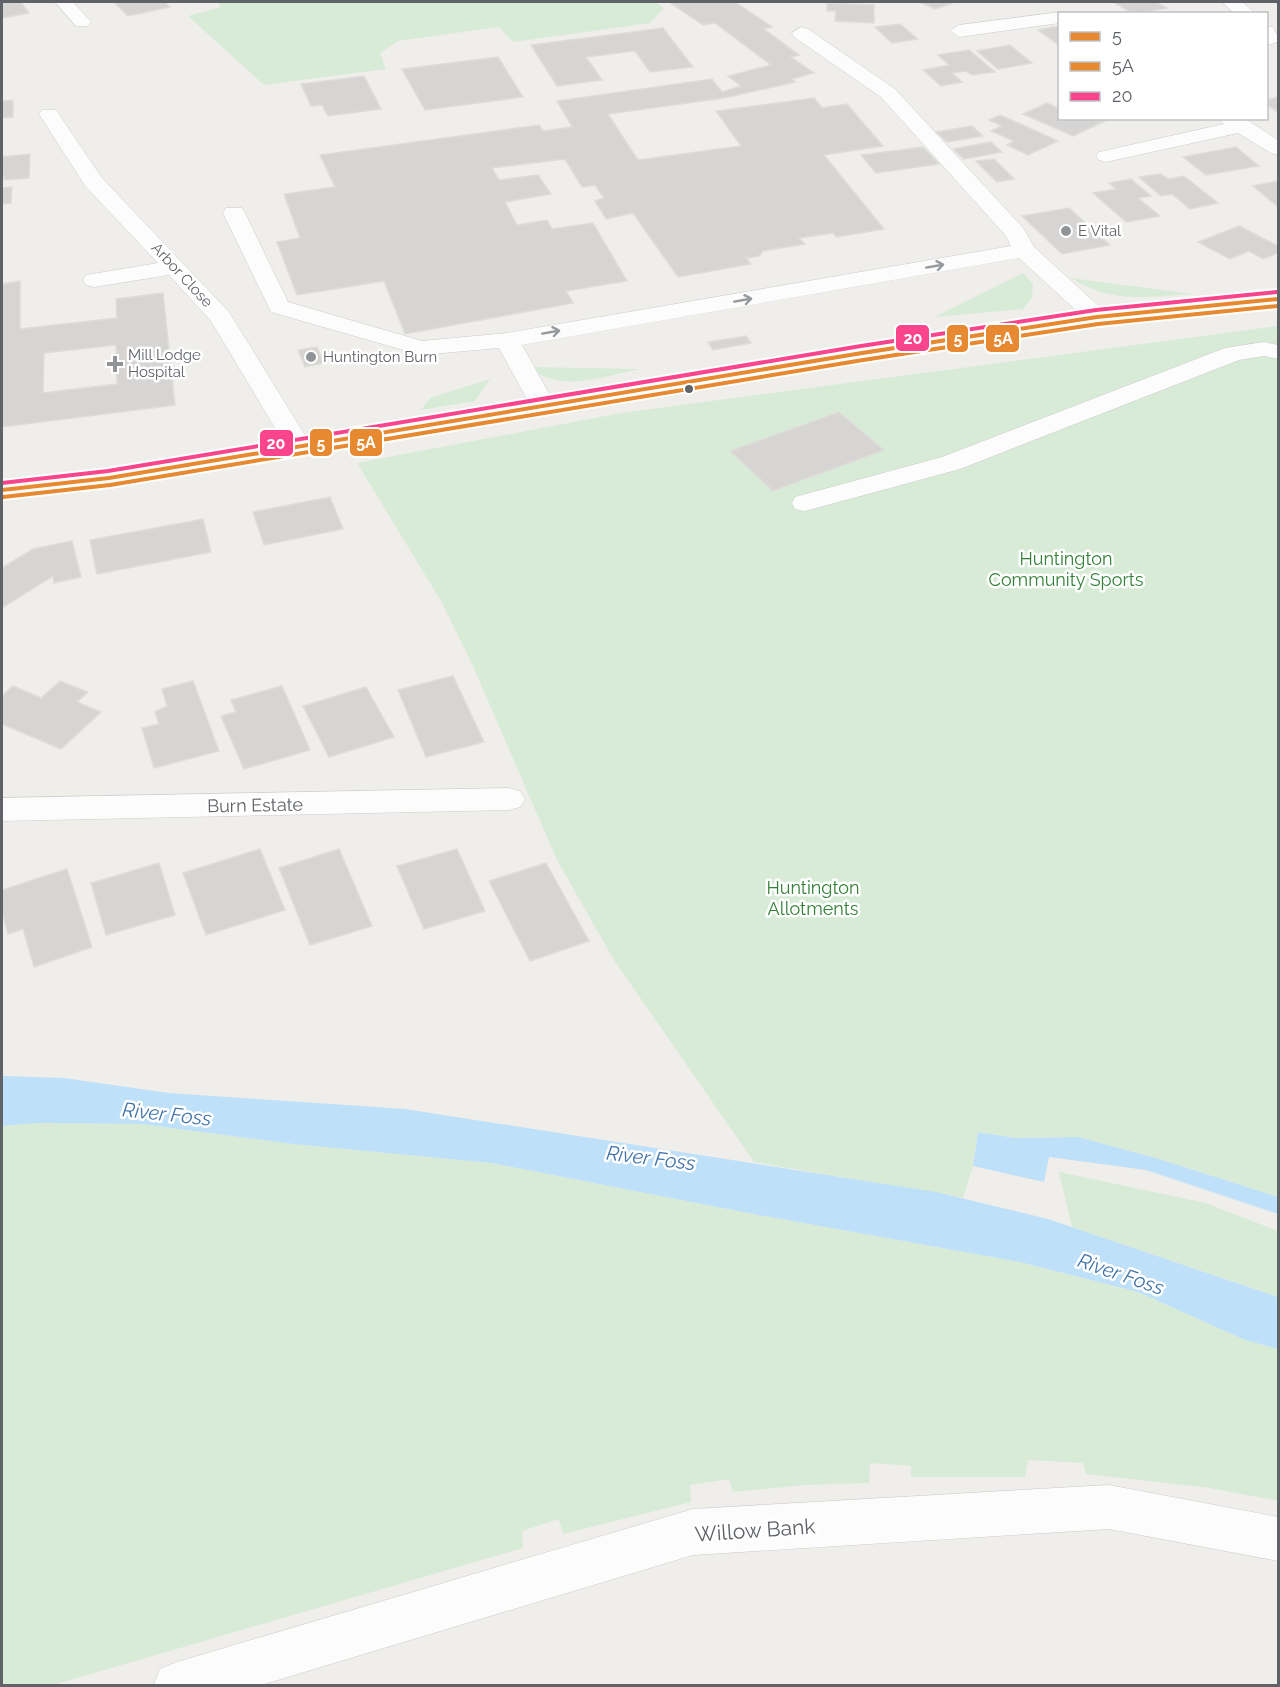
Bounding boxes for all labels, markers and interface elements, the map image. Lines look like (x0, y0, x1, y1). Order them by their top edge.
legend (1058, 12, 1268, 120)
text: 5 (1112, 25, 1122, 46)
text: 5A (1112, 55, 1134, 76)
text: 20 (1112, 85, 1132, 106)
place label: E Vital (1078, 222, 1122, 240)
marker: E Vital (1059, 224, 1073, 238)
street label: Arbor Close (148, 239, 217, 311)
one-way arrow (925, 260, 945, 271)
one-way arrow (733, 294, 753, 305)
line badge: 20 (895, 324, 930, 352)
line badge: 5 (946, 324, 969, 353)
line badge: 5A (985, 324, 1020, 353)
one-way arrow (541, 327, 560, 338)
text: 20 (904, 329, 923, 348)
text: 5 (954, 329, 963, 348)
text: 5A (993, 329, 1013, 348)
place label: Mill Lodge Hospital (128, 346, 201, 381)
place label: Huntington Burn (323, 348, 437, 366)
marker: Huntington Burn (304, 350, 318, 364)
marker: Mill Lodge Hospital (106, 355, 124, 373)
unlabelled marker (683, 383, 695, 395)
line badge: 5 (309, 428, 333, 457)
line badge: 5A (349, 428, 383, 457)
line badge: 20 (259, 429, 294, 457)
text: 5A (356, 433, 376, 452)
text: 20 (267, 434, 286, 453)
text: 5 (317, 434, 326, 453)
park label: Huntington Community Sports (989, 548, 1144, 590)
street label: Burn Estate (207, 794, 304, 816)
park label: Huntington Allotments (766, 877, 860, 919)
water label: River Foss (121, 1097, 213, 1131)
water label: River Foss (605, 1141, 698, 1175)
water label: River Foss (1075, 1248, 1168, 1300)
street label: Willow Bank (694, 1513, 816, 1547)

